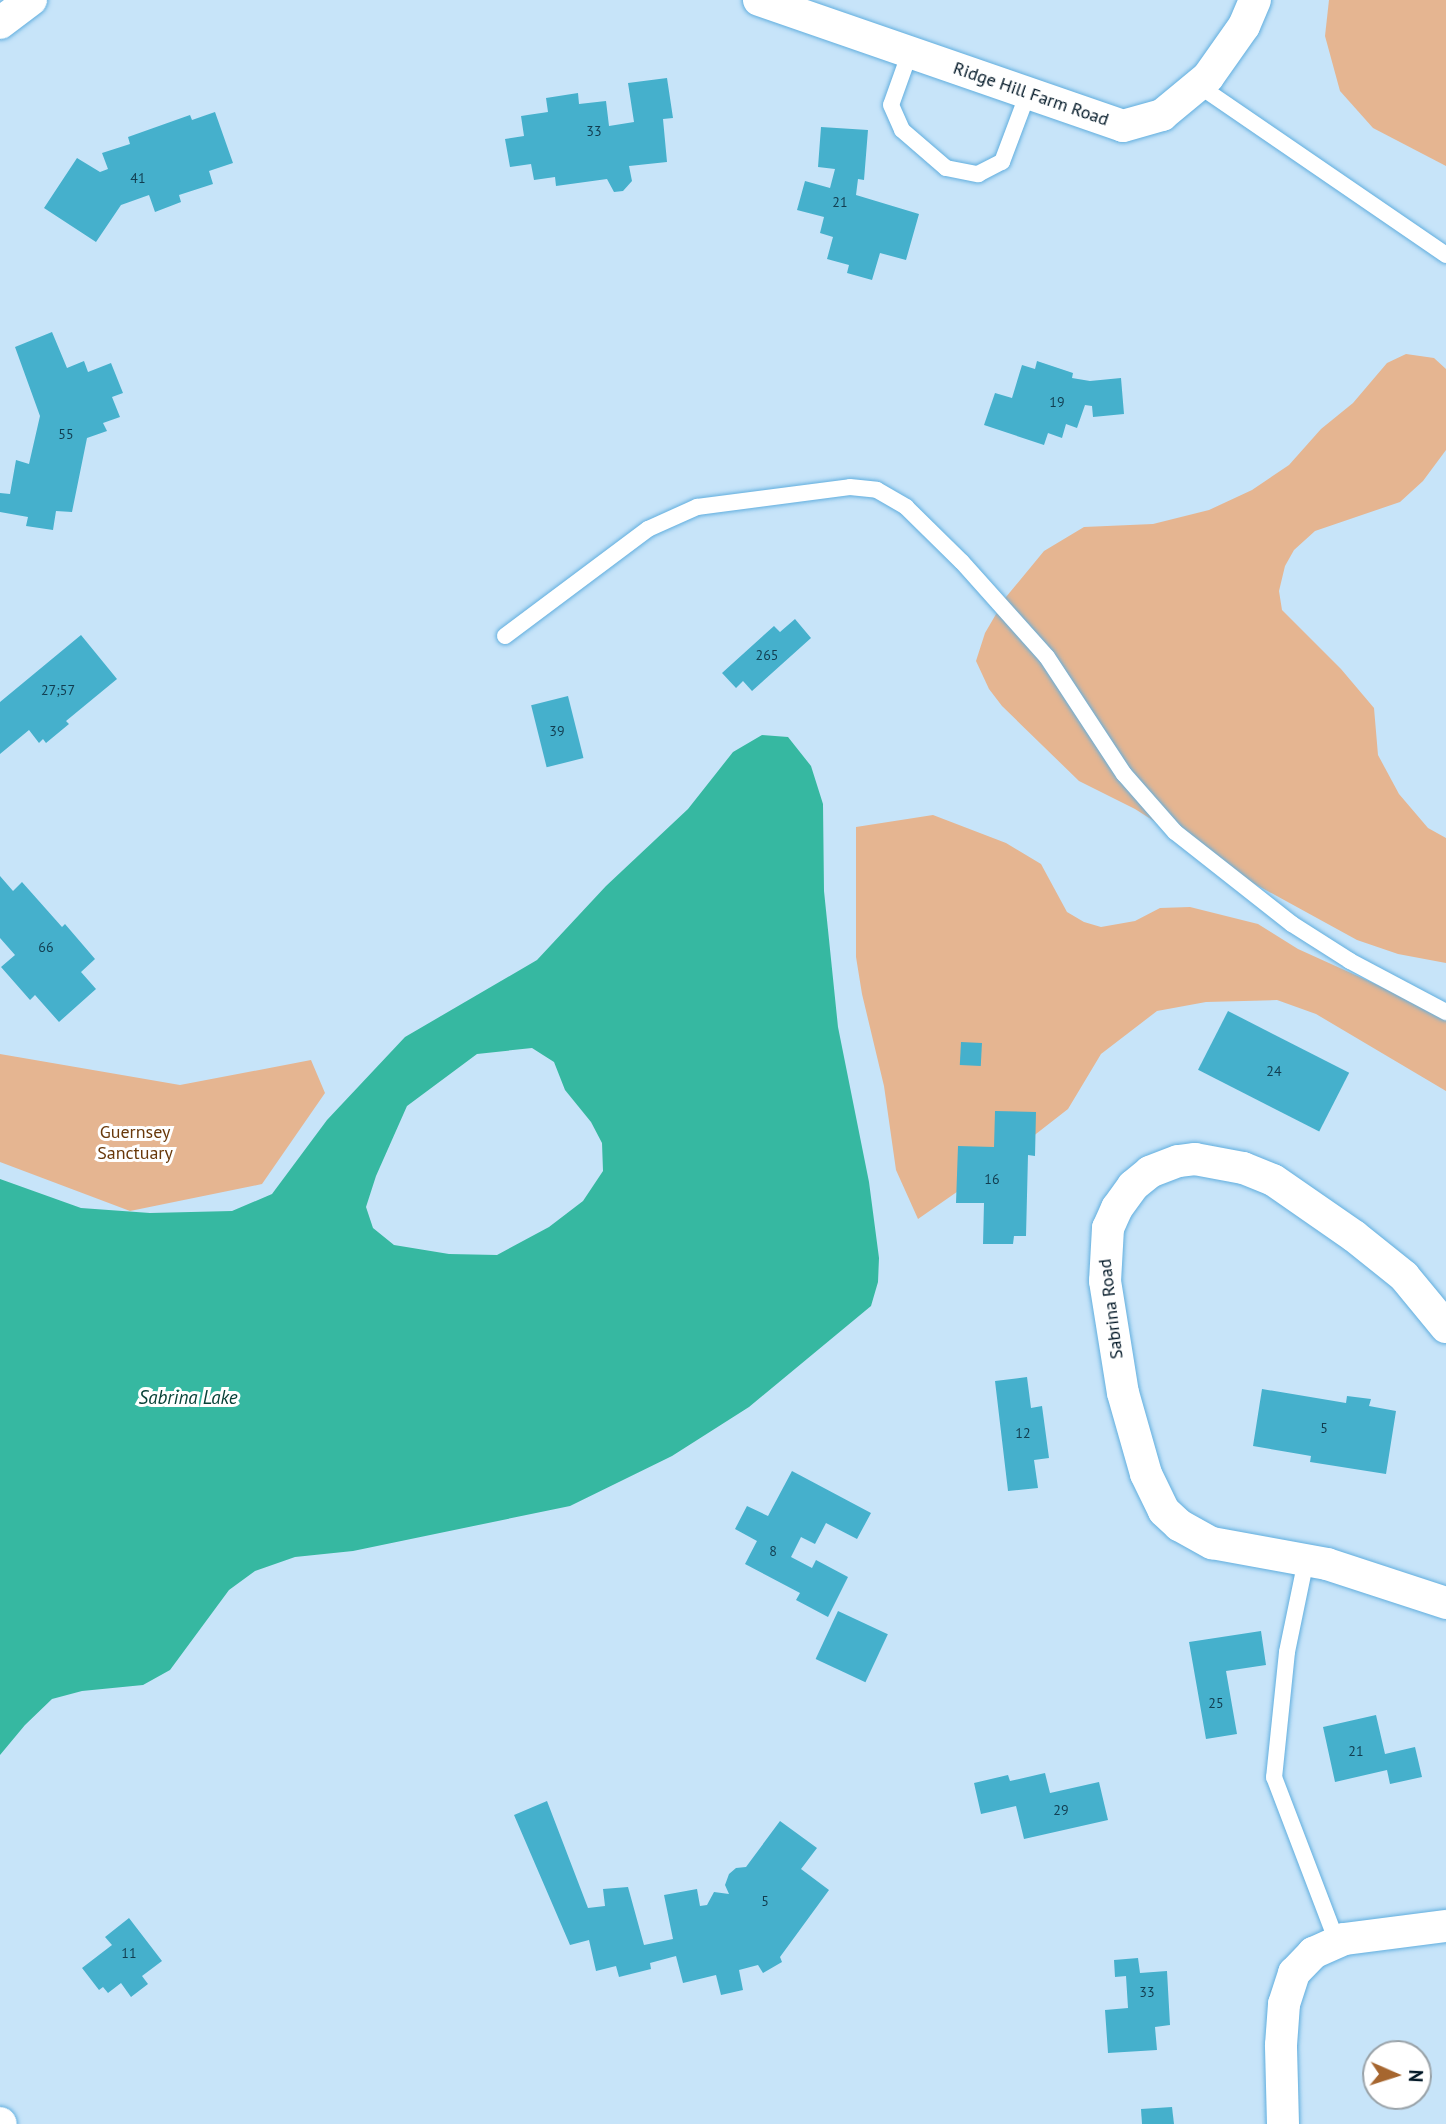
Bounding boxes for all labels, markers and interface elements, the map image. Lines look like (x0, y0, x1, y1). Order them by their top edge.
street label: Ridge Hill Farm Road (950, 57, 1112, 131)
house number: 33 (586, 123, 602, 139)
house number: 41 (130, 170, 146, 186)
house number: 21 (832, 194, 848, 210)
house number: 19 (1049, 394, 1065, 410)
house number: 55 (58, 426, 74, 442)
house number: 265 (756, 647, 778, 663)
house number: 27;57 (41, 682, 75, 698)
house number: 39 (549, 723, 565, 739)
house number: 66 (38, 939, 54, 955)
house number: 24 (1266, 1063, 1282, 1079)
park label: Guernsey Sanctuary (97, 1122, 173, 1164)
house number: 16 (984, 1171, 1000, 1187)
street label: Sabrina Road (1094, 1258, 1128, 1360)
water label: Sabrina Lake (139, 1387, 237, 1409)
house number: 5 (1320, 1420, 1328, 1436)
house number: 12 (1015, 1425, 1031, 1441)
house number: 8 (769, 1543, 777, 1559)
house number: 25 (1208, 1695, 1224, 1711)
house number: 21 (1348, 1743, 1364, 1759)
house number: 29 (1053, 1802, 1069, 1818)
house number: 5 (761, 1893, 769, 1909)
house number: 11 (121, 1945, 137, 1961)
house number: 33 (1139, 1984, 1155, 2000)
north arrow (1362, 2040, 1432, 2110)
text: N (1404, 2069, 1428, 2083)

